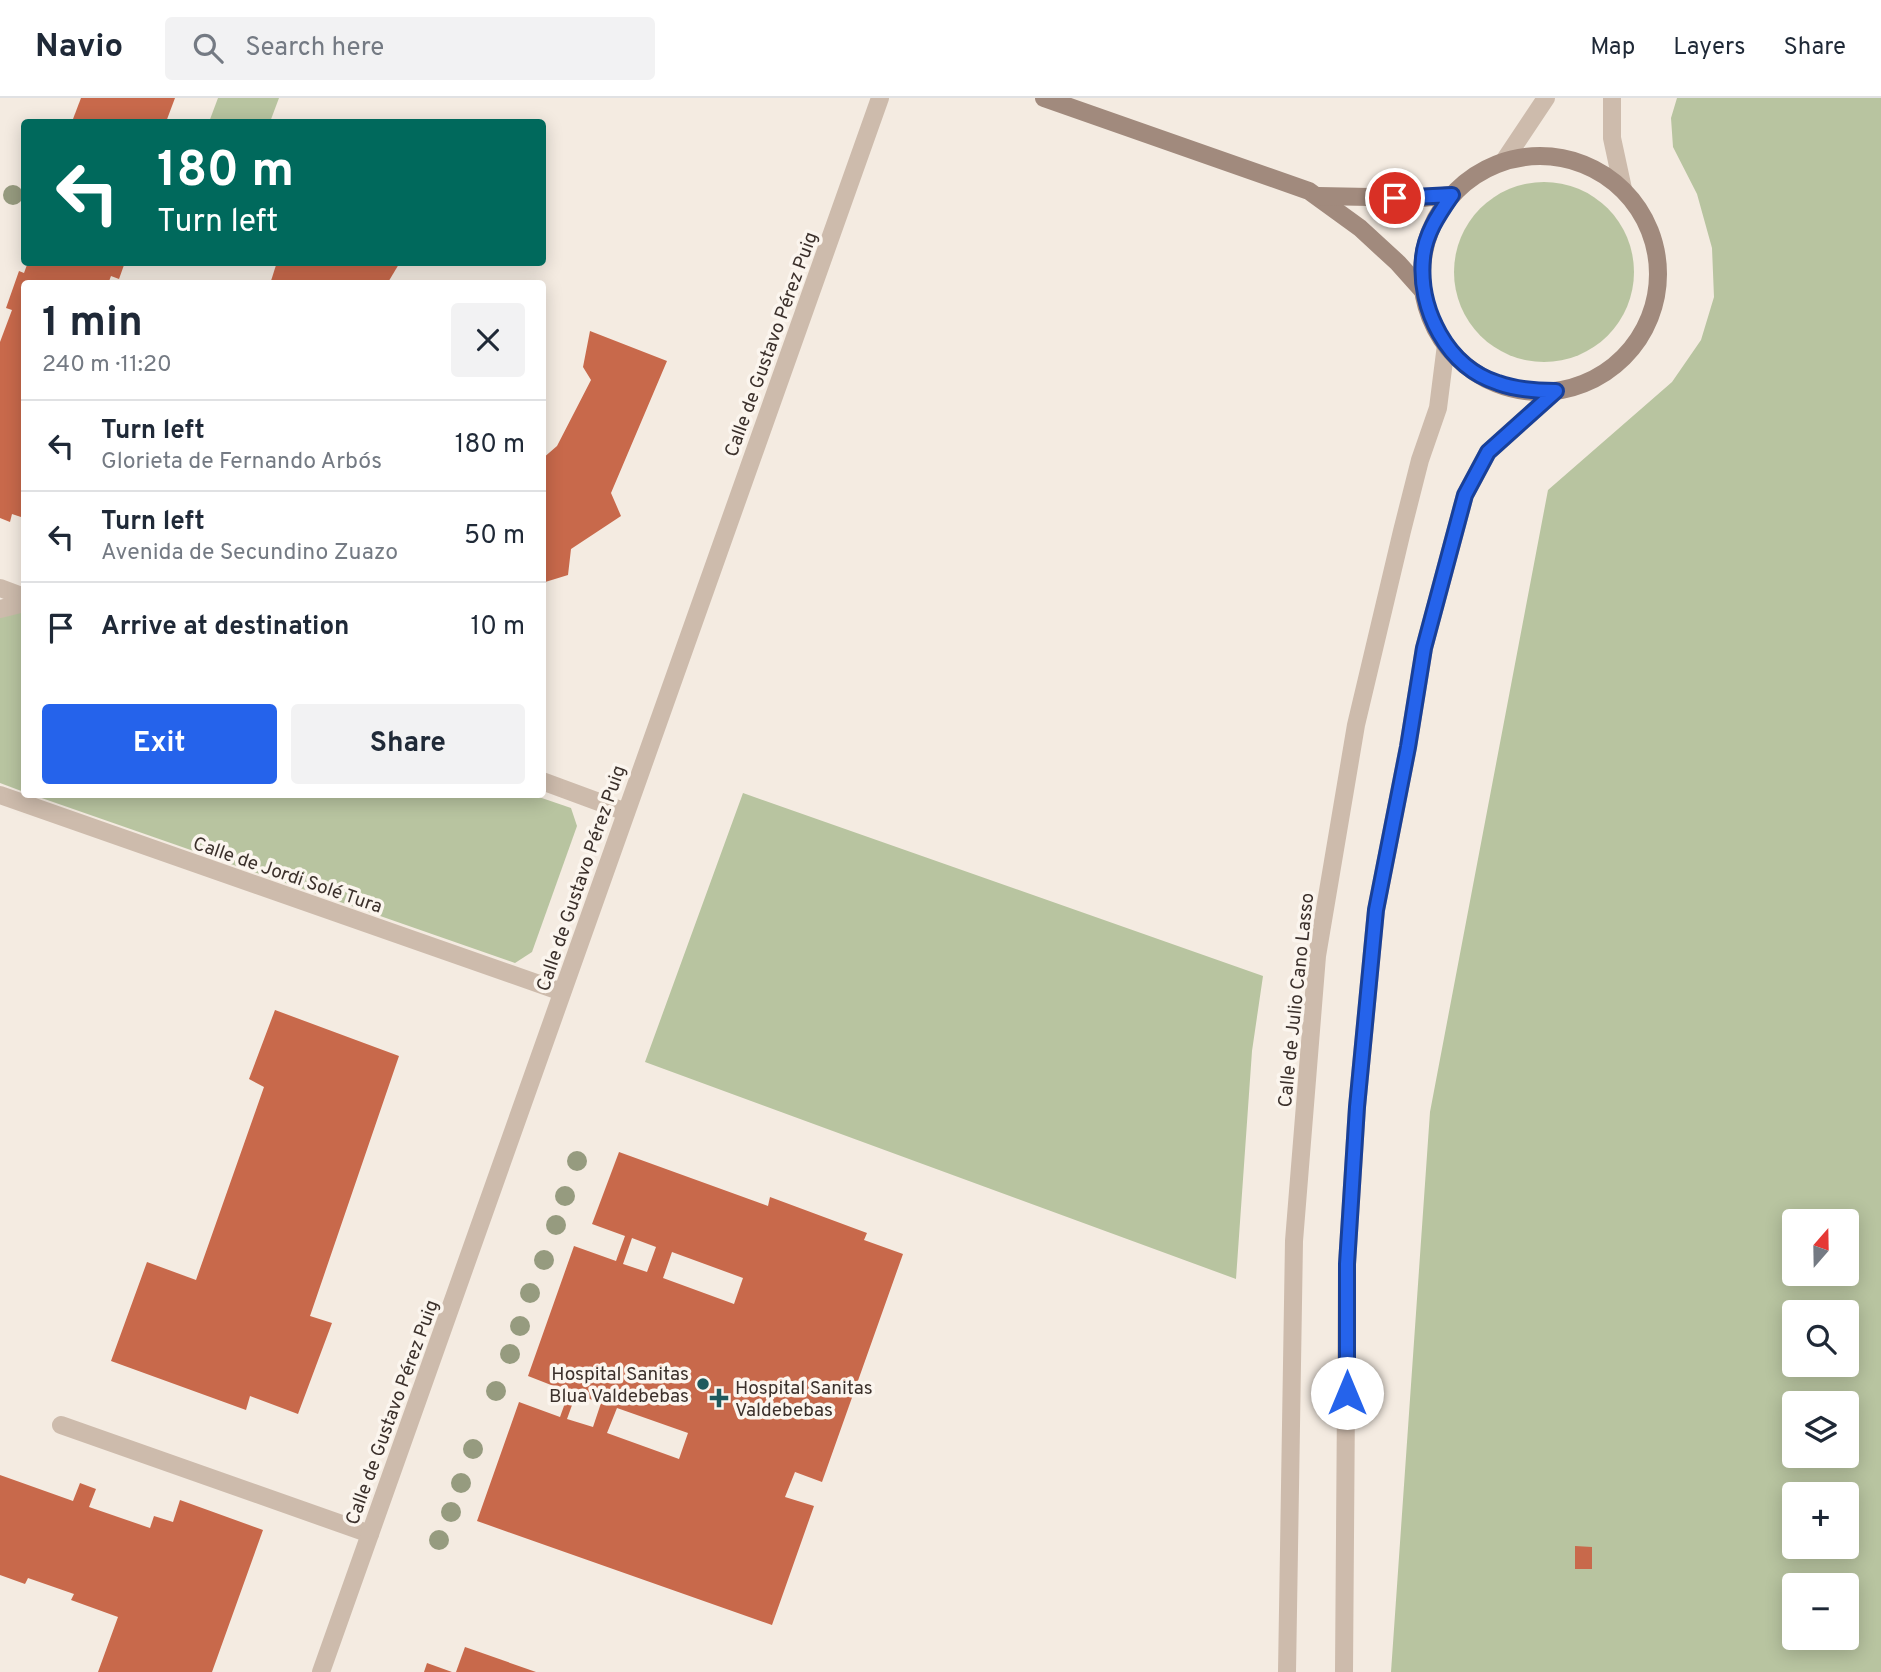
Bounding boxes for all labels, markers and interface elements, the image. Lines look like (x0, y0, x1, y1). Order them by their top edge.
search box (165, 17, 655, 80)
text: Navio (35, 27, 123, 69)
icon: search (189, 29, 227, 67)
text: Search here (245, 32, 384, 65)
text: Map (1590, 33, 1635, 63)
text: Layers (1673, 33, 1745, 63)
text: Share (1783, 33, 1846, 63)
text: 180 m (157, 142, 294, 204)
icon: left (42, 147, 133, 238)
pin (1365, 168, 1425, 228)
icon: arrive (1376, 179, 1414, 217)
text: Turn left (157, 203, 278, 243)
street label: Calle de Gustavo Pérez Puig (720, 229, 824, 460)
text: 1 min (42, 298, 143, 351)
button: close (451, 303, 525, 377)
text: 240 m · 11:20 (42, 351, 172, 380)
text: Turn left (101, 415, 205, 448)
icon: left (42, 427, 80, 465)
text: 180 m (455, 429, 525, 462)
text: Glorieta de Fernando Arbós (101, 448, 382, 477)
text: Turn left (101, 506, 205, 539)
icon: left (42, 518, 80, 556)
text: 50 m (464, 520, 525, 553)
text: Avenida de Secundino Zuazo (101, 539, 398, 568)
icon: arrive (42, 609, 80, 647)
text: Arrive at destination (101, 611, 349, 644)
text: 10 m (470, 611, 525, 644)
button: Exit (42, 704, 277, 784)
button: Share (291, 704, 525, 784)
street label: Calle de Gustavo Pérez Puig (532, 762, 632, 995)
street label: Calle de Jordi Solé Tura (189, 832, 385, 920)
street label: Calle de Julio Cano Lasso (1274, 892, 1320, 1109)
north arrow (1782, 1209, 1858, 1286)
map controls (1782, 1209, 1859, 1650)
street label: Calle de Gustavo Pérez Puig (341, 1297, 445, 1528)
button: search (1782, 1300, 1859, 1377)
position arrow (1310, 1356, 1384, 1430)
place label: Hospital Sanitas Blua Valdebebas (549, 1363, 689, 1409)
marker: Hospital Sanitas Blua Valdebebas (695, 1376, 711, 1392)
place label: Hospital Sanitas Valdebebas (735, 1377, 873, 1423)
marker: Hospital Sanitas Valdebebas (709, 1388, 729, 1408)
button: layers (1782, 1391, 1859, 1468)
button: + (1782, 1482, 1859, 1559)
button: − (1782, 1573, 1859, 1650)

